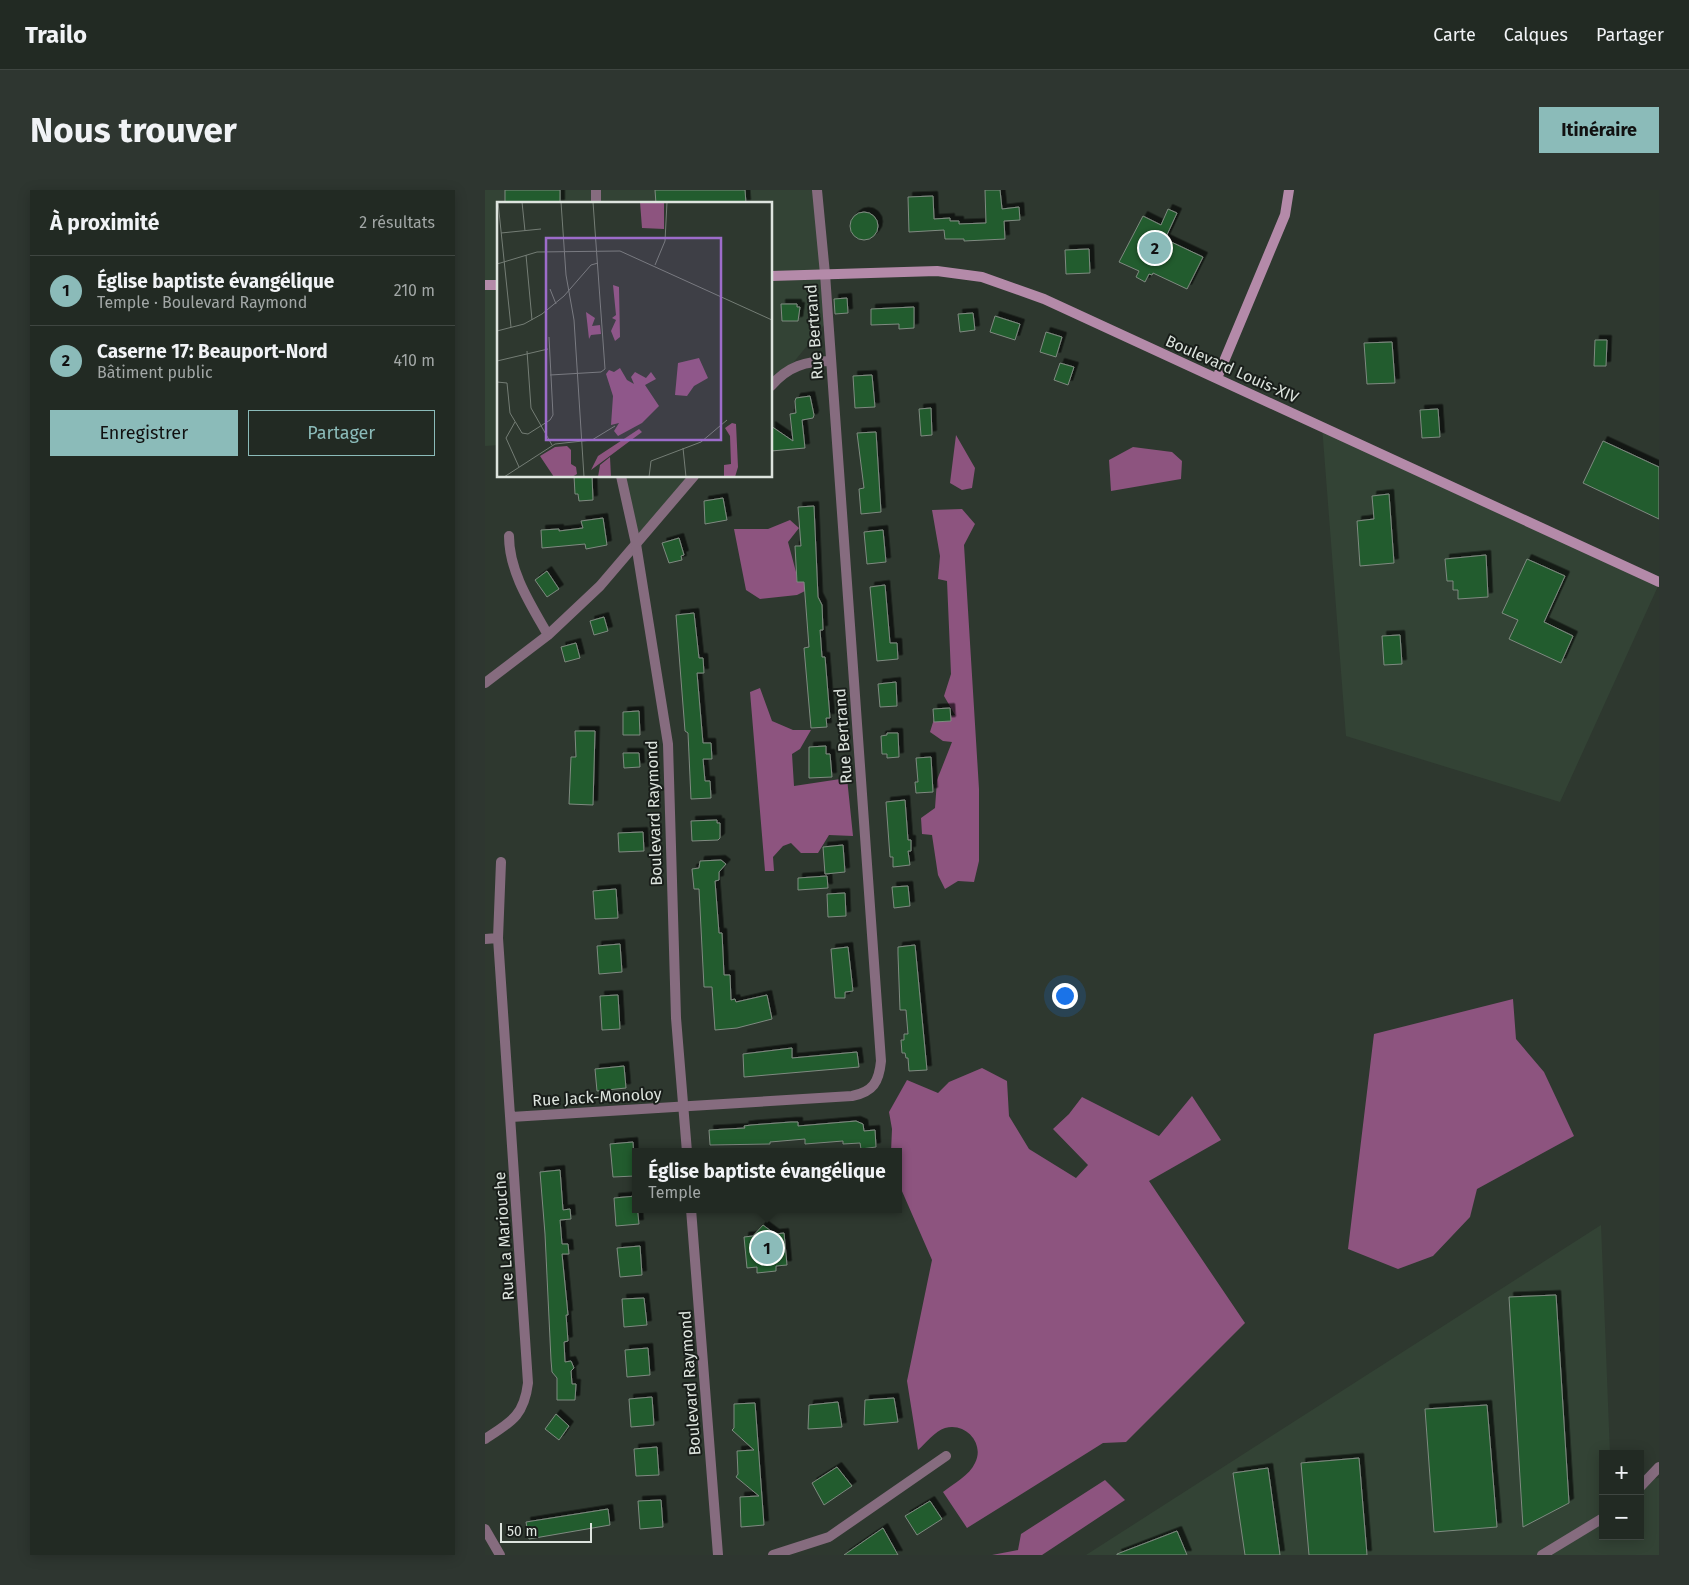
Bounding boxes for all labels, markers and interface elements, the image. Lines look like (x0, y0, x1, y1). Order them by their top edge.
text: Trailo (25, 21, 87, 49)
text: Carte (1433, 24, 1476, 46)
text: Calques (1504, 24, 1568, 46)
text: Partager (1596, 24, 1664, 46)
button: Itinéraire (1539, 107, 1659, 153)
text: Nous trouver (30, 109, 237, 151)
inset map (497, 202, 773, 478)
text: À proximité (50, 210, 159, 236)
text: 2 résultats (359, 213, 435, 232)
pin: 2 (1139, 229, 1171, 267)
text: Église baptiste évangélique (97, 270, 334, 293)
text: 1 (62, 281, 70, 300)
text: 210 m (394, 281, 435, 300)
street label: Rue Bertrand (801, 284, 827, 380)
text: Temple · Boulevard Raymond (97, 293, 307, 312)
street label: Boulevard Louis-XIV (1163, 331, 1302, 407)
text: Caserne 17: Beauport-Nord (97, 340, 328, 363)
text: 2 (62, 351, 70, 370)
text: 410 m (394, 351, 435, 370)
text: Bâtiment public (97, 363, 213, 382)
button: Enregistrer (50, 410, 238, 456)
button: Partager (248, 410, 435, 456)
street label: Rue Bertrand (830, 688, 856, 784)
street label: Boulevard Raymond (642, 740, 666, 886)
your location (1052, 983, 1078, 1009)
street label: Rue Jack-Monoloy (532, 1084, 662, 1110)
popup (632, 1148, 902, 1213)
text: Église baptiste évangélique (648, 1160, 886, 1183)
street label: Rue La Mariouche (490, 1171, 518, 1301)
text: Temple (648, 1183, 701, 1202)
pin: 1 (751, 1229, 783, 1267)
street label: Boulevard Raymond (675, 1310, 705, 1456)
map controls (1599, 1450, 1644, 1540)
button: + (1599, 1450, 1644, 1495)
button: − (1599, 1495, 1644, 1540)
scale bar (500, 1520, 593, 1543)
text: 50 m (507, 1523, 538, 1540)

